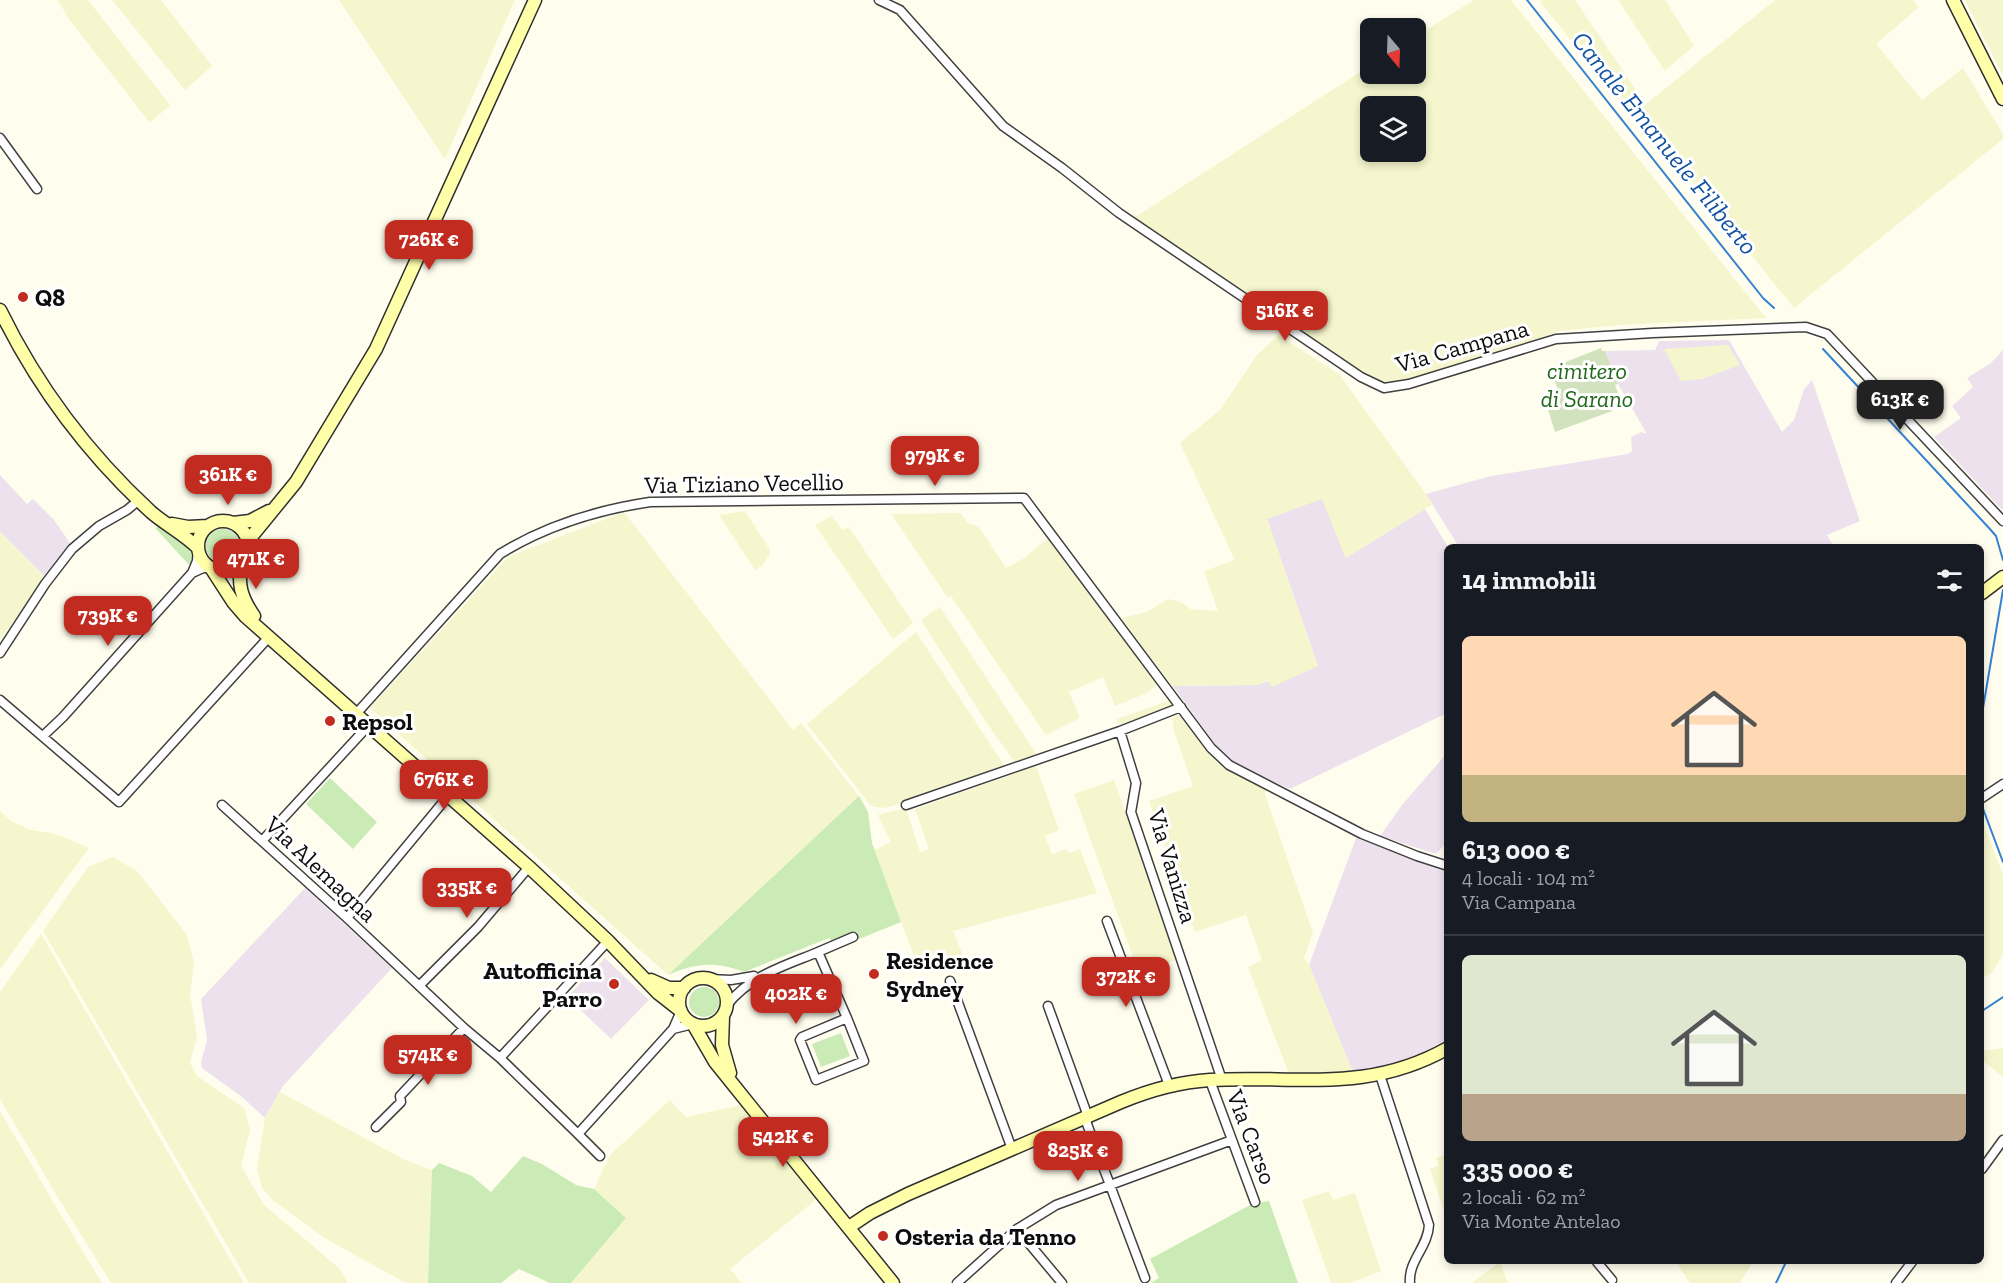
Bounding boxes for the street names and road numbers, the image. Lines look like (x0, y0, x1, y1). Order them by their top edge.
street label: Via Campana (1391, 313, 1532, 379)
street label: Via Tiziano Vecellio (643, 467, 844, 499)
street label: Via Vanizza (1142, 804, 1204, 927)
street label: Via Alemagna (258, 809, 383, 928)
street label: Via Carso (1220, 1085, 1283, 1188)

